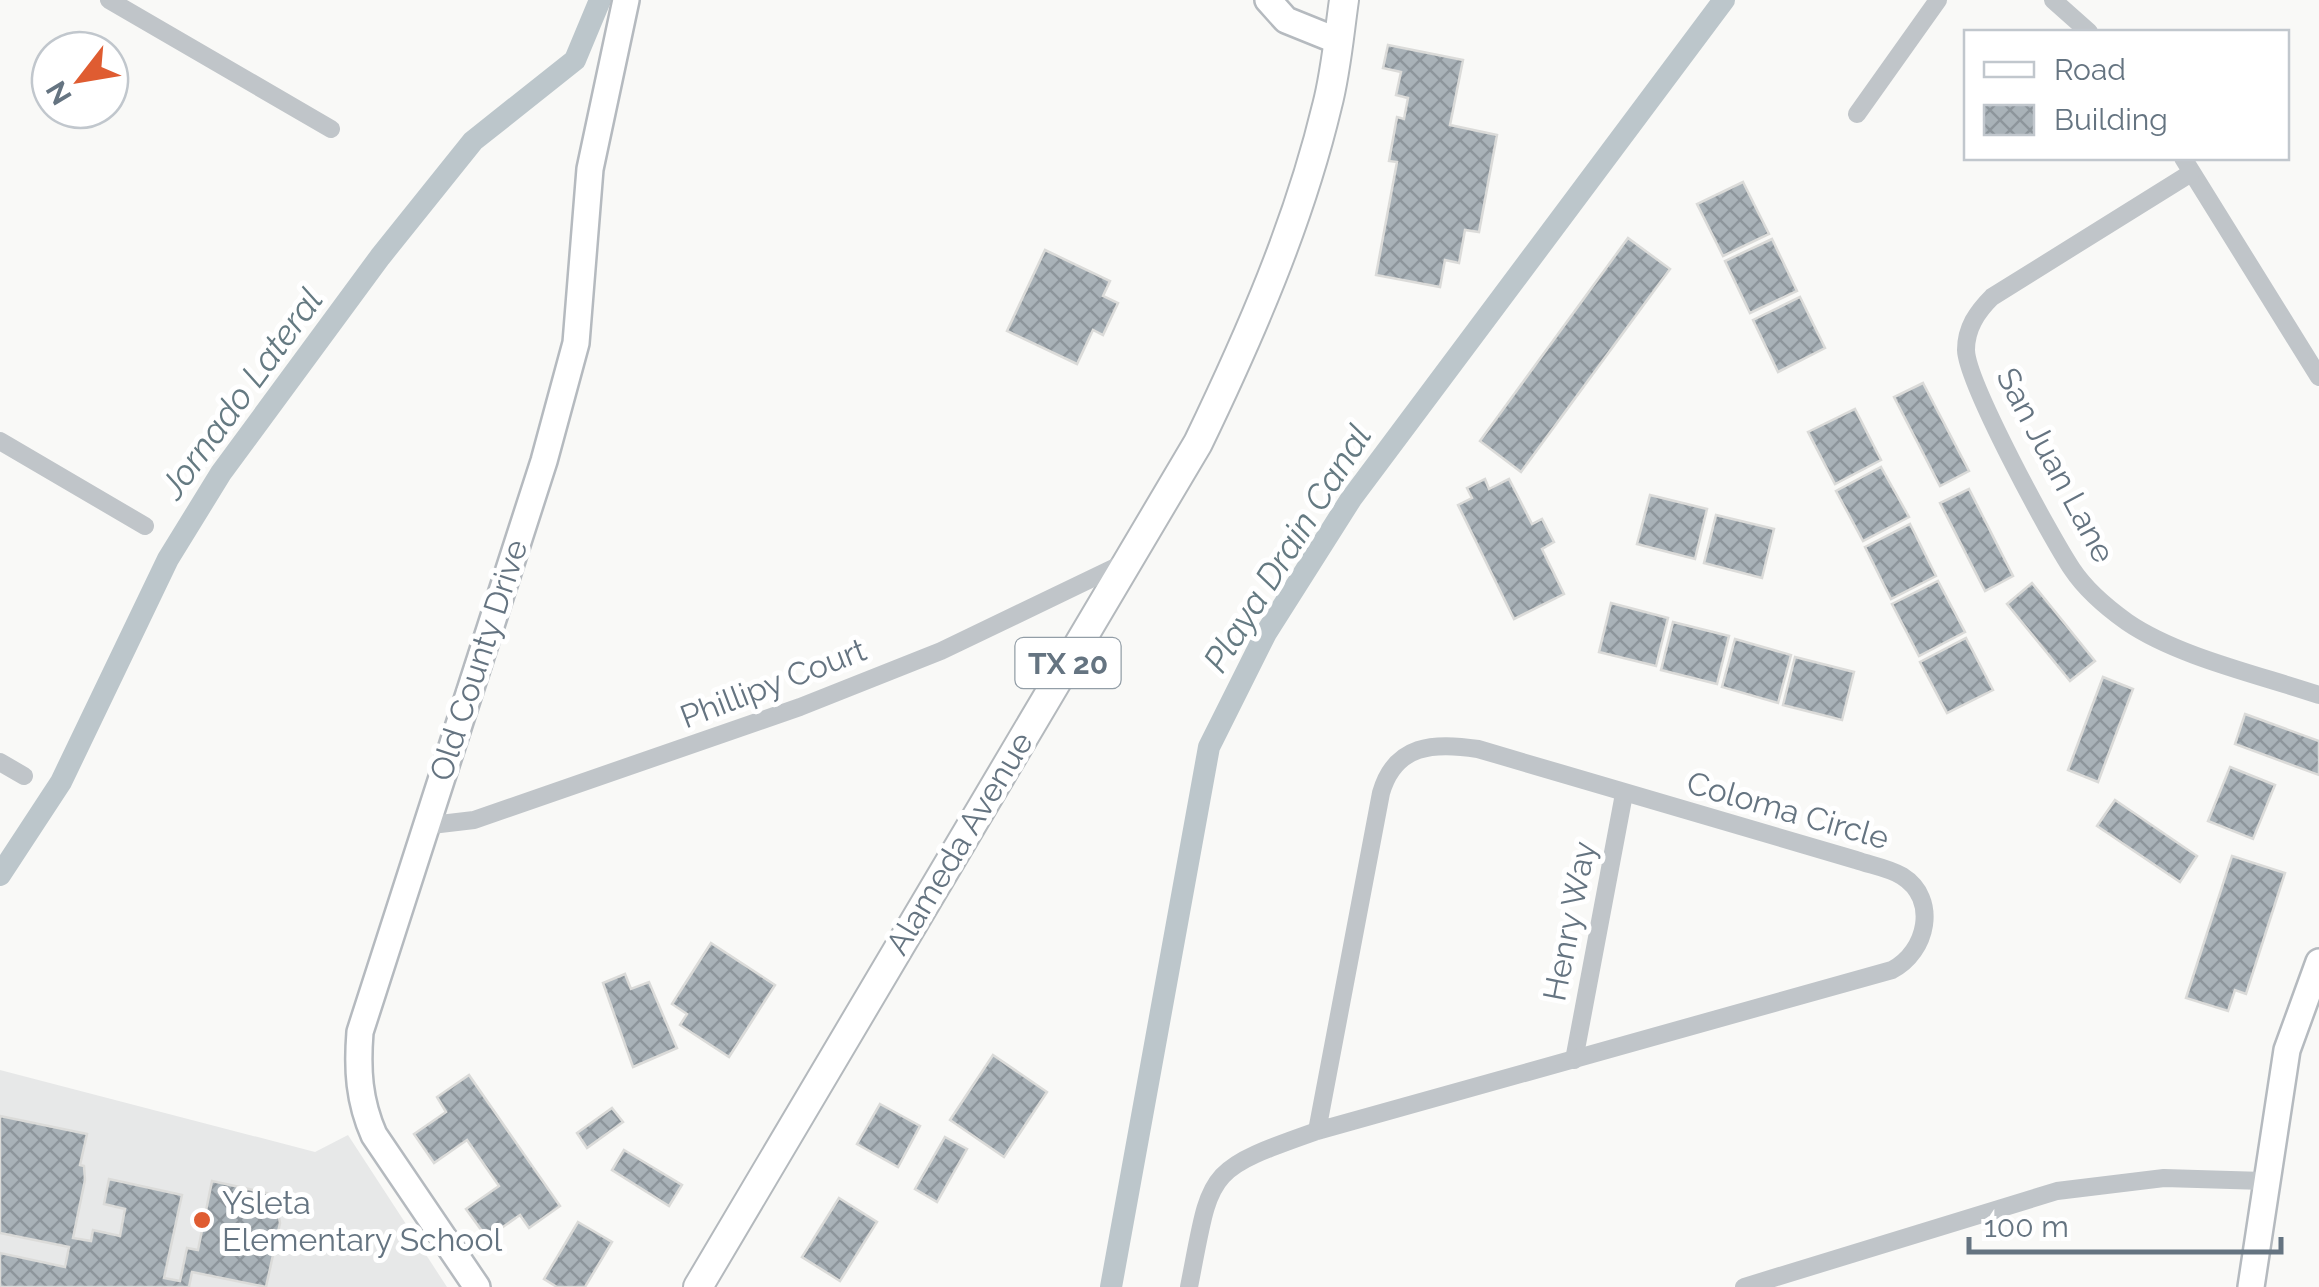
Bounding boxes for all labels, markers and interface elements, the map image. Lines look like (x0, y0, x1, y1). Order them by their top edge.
north arrow (30, 30, 130, 130)
legend (1964, 30, 2289, 160)
text: Road (2054, 52, 2126, 87)
text: N (39, 75, 79, 110)
text: Building (2054, 102, 2168, 137)
water label: Jornado Lateral (150, 280, 331, 508)
street label: San Juan Lane (1989, 361, 2123, 569)
water label: Playa Drain Canal (1194, 417, 1380, 679)
street label: Old County Drive (422, 535, 534, 785)
street label: Phillipy Court (675, 631, 871, 735)
road number: TX 20 (1016, 638, 1120, 688)
street label: Alameda Avenue (878, 725, 1040, 961)
street label: Coloma Circle (1683, 763, 1893, 857)
street label: Henry Way (1535, 838, 1603, 1004)
place label: Ysleta Elementary School (222, 1184, 502, 1258)
scale bar (1969, 1192, 2282, 1254)
marker: Ysleta Elementary School (191, 1209, 213, 1231)
text: 100 m (1984, 1209, 2069, 1244)

